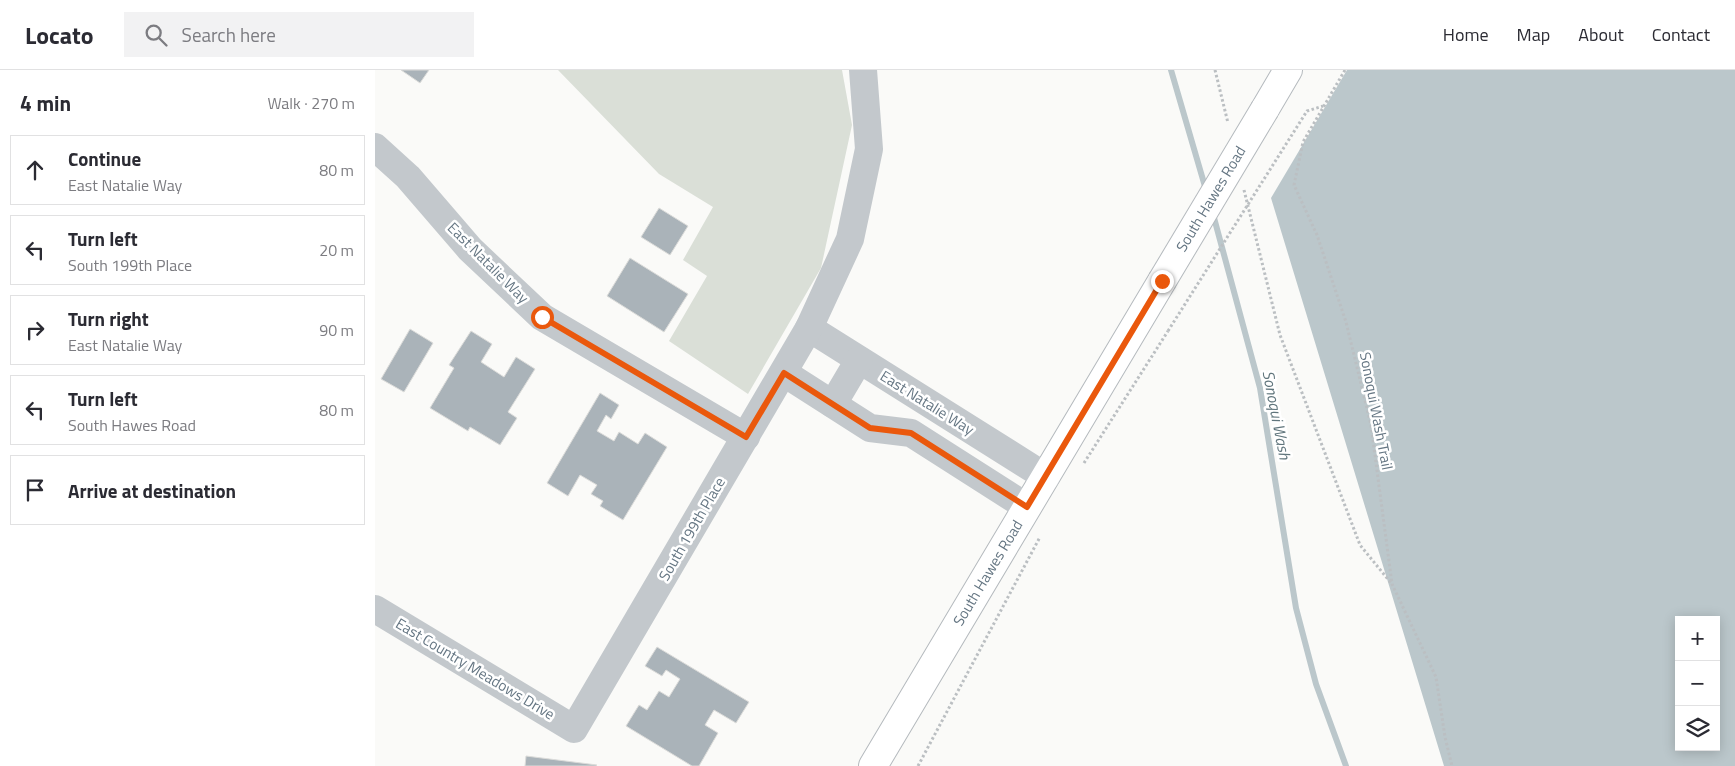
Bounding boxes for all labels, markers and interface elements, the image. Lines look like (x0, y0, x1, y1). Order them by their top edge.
search box (124, 12, 474, 57)
text: Locato (25, 17, 94, 53)
text: Search here (182, 20, 276, 49)
icon: search (142, 21, 170, 49)
text: Home (1443, 21, 1489, 48)
text: Map (1517, 21, 1550, 48)
text: About (1578, 21, 1624, 48)
text: Contact (1652, 21, 1710, 48)
text: 4 min (20, 87, 71, 119)
text: Walk · 270 m (267, 91, 355, 115)
street label: South Hawes Road (1170, 141, 1251, 256)
text: Continue (68, 144, 141, 173)
icon: ahead (21, 156, 49, 184)
text: 80 m (319, 158, 354, 182)
text: East Natalie Way (68, 173, 182, 197)
street label: East Natalie Way (442, 217, 534, 309)
text: Turn left (68, 224, 138, 253)
icon: left (21, 236, 49, 264)
text: 20 m (319, 238, 354, 262)
text: South 199th Place (68, 253, 192, 277)
route end (1151, 270, 1174, 293)
text: Turn right (68, 304, 149, 333)
route start (531, 306, 554, 329)
icon: right (21, 316, 49, 344)
text: 90 m (319, 318, 354, 342)
text: East Natalie Way (68, 333, 182, 357)
street label: Sonoqui Wash Trail (1354, 350, 1399, 472)
street label: East Natalie Way (876, 364, 979, 441)
water label: Sonoqui Wash (1257, 368, 1298, 463)
text: Turn left (68, 384, 138, 413)
icon: left (21, 396, 49, 424)
text: 80 m (319, 398, 354, 422)
text: South Hawes Road (68, 413, 196, 437)
street label: South 199th Place (653, 473, 731, 585)
icon: arrive (21, 476, 49, 504)
text: Arrive at destination (68, 476, 236, 505)
street label: South Hawes Road (947, 515, 1028, 630)
street label: East Country Meadows Drive (391, 612, 559, 725)
map controls (1675, 616, 1720, 751)
button: + (1675, 616, 1720, 661)
button: − (1675, 661, 1720, 706)
button: layers (1675, 706, 1720, 751)

